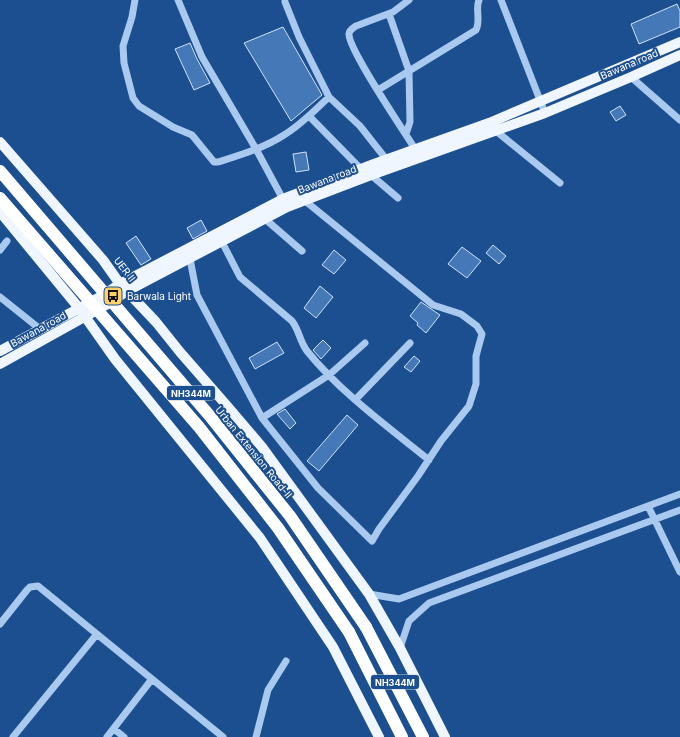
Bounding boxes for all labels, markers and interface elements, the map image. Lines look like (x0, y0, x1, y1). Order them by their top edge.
street label: Bawana road (598, 46, 660, 82)
street label: Bawana road (296, 162, 358, 196)
street label: UER II (112, 254, 138, 284)
bus stop icon: Barwala Light (102, 285, 124, 307)
place label: Barwala Light (127, 290, 192, 302)
street label: Bawana road (8, 309, 68, 349)
road number: NH344M (167, 386, 215, 400)
street label: Urban Extension Road-II (213, 404, 295, 500)
road number: NH344M (371, 675, 419, 689)

